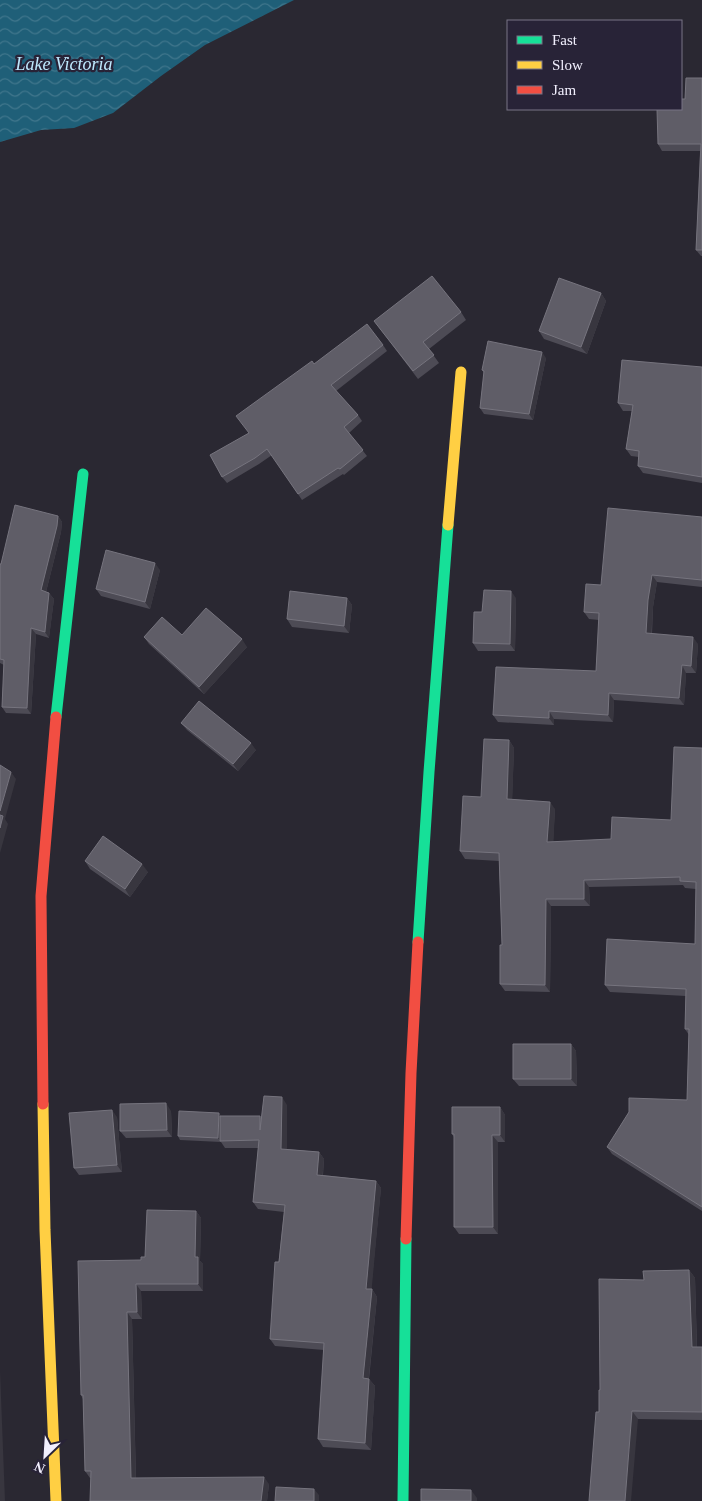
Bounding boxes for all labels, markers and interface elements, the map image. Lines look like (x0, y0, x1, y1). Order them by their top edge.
legend (507, 20, 682, 110)
text: Fast (552, 32, 578, 48)
water label: Lake Victoria (14, 54, 113, 74)
text: Slow (552, 57, 583, 73)
text: Jam (552, 82, 576, 98)
north arrow (20, 1431, 70, 1481)
text: N (32, 1458, 47, 1476)

